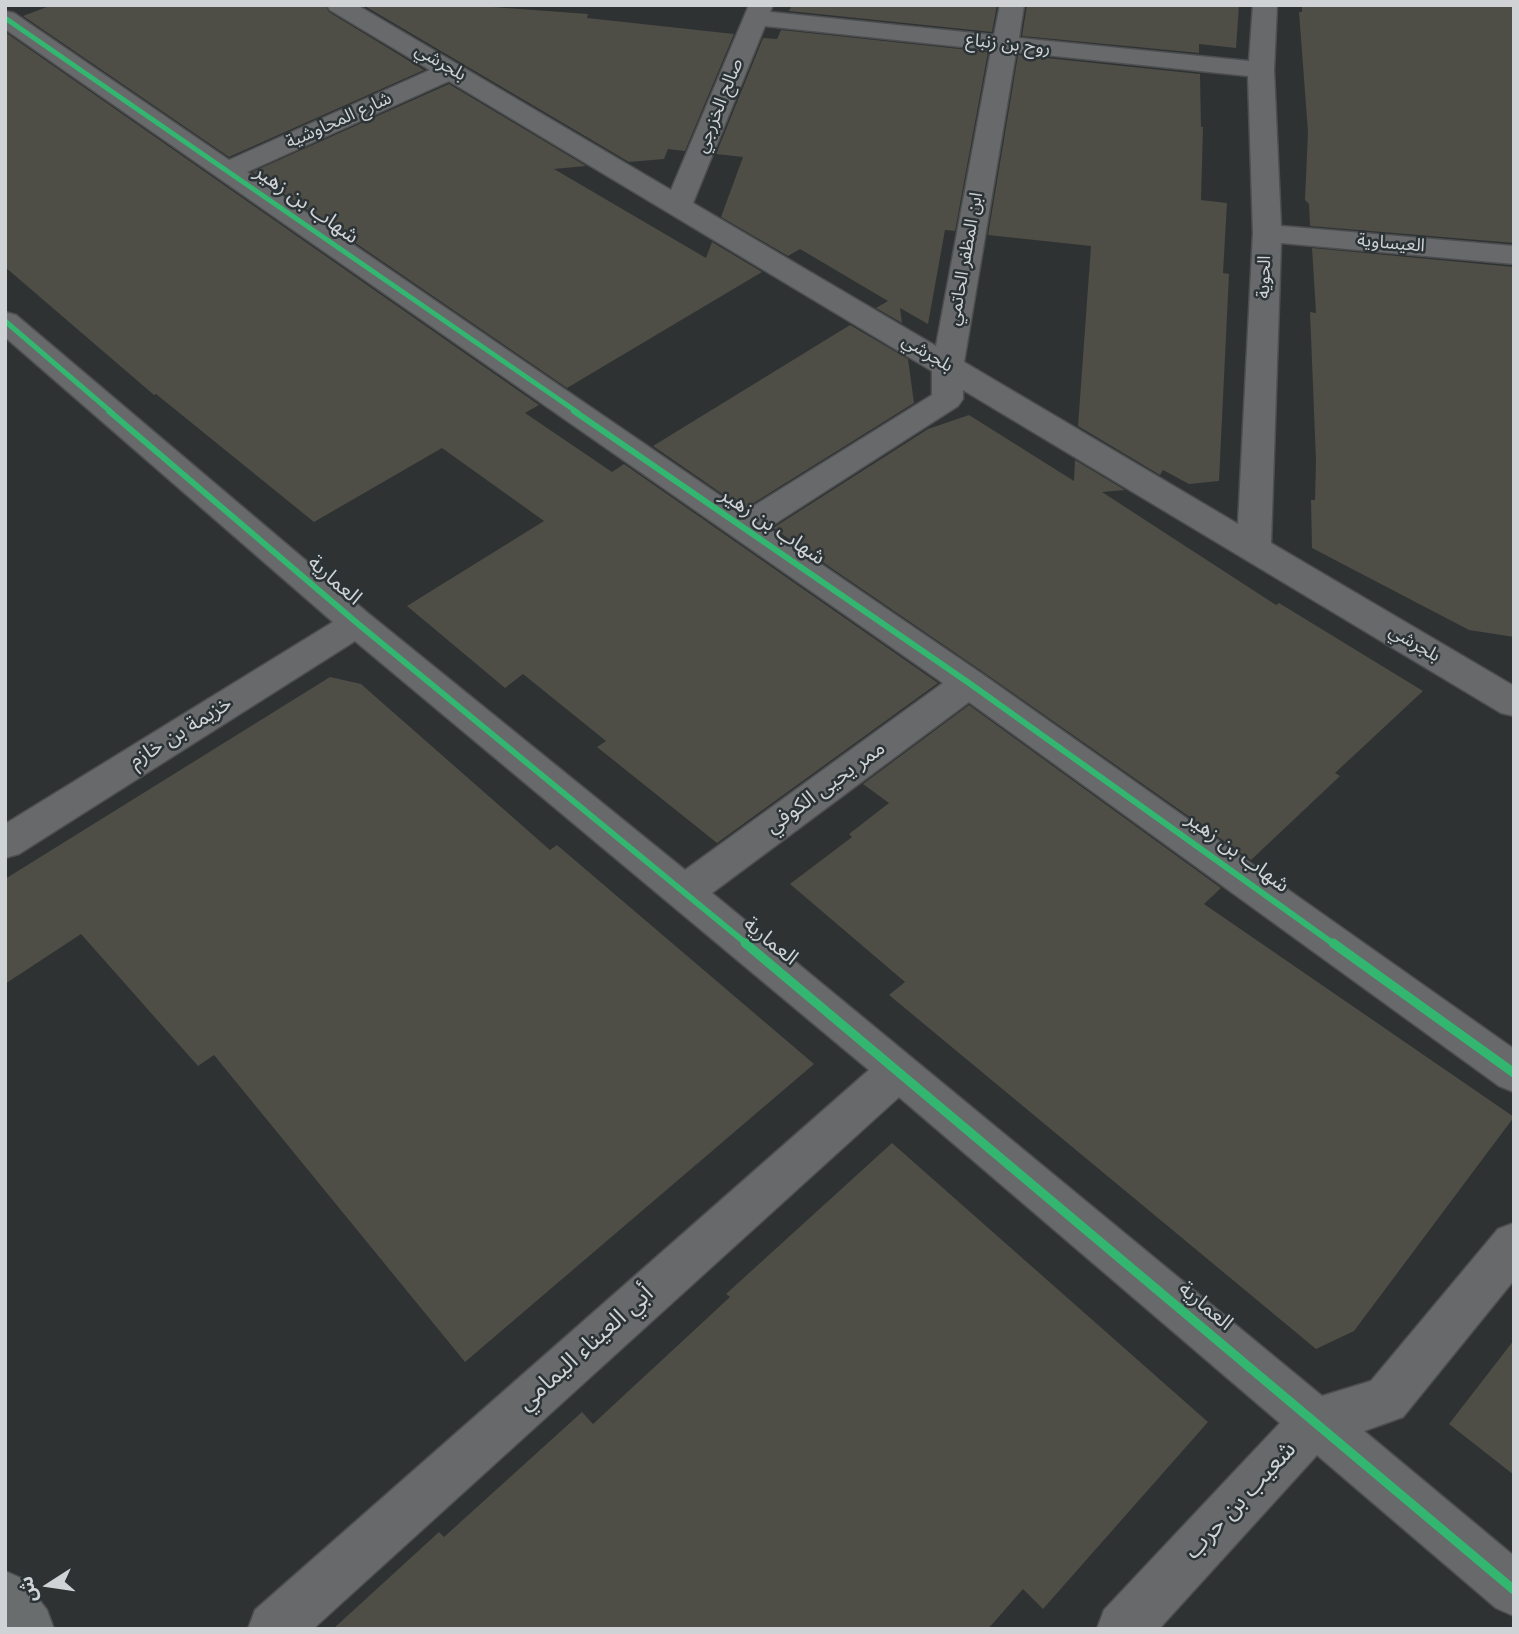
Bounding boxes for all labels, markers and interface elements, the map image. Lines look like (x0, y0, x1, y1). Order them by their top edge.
street label: روح بن زنباع (965, 30, 1051, 60)
street label: بلجرشي (411, 40, 469, 86)
street label: صالح الخزرجي (691, 56, 749, 156)
street label: شارع المحاوشية (283, 88, 395, 154)
street label: شهاب بن زهير (249, 160, 363, 250)
street label: ابن المظفر الحاتمي (944, 191, 988, 327)
street label: العيساوية (1356, 230, 1426, 258)
street label: الحوية (1253, 255, 1277, 299)
street label: بلجرشي (898, 330, 956, 378)
street label: شهاب بن زهير (715, 483, 829, 571)
street label: العمارية (302, 551, 366, 611)
street label: بلجرشي (1385, 621, 1443, 667)
street label: خزيمة بن خازم (125, 691, 237, 775)
street label: ممر يحيى الكوفي (761, 736, 891, 840)
street label: شهاب بن زهير (1181, 807, 1293, 899)
street label: العمارية (738, 912, 802, 972)
street label: العمارية (1173, 1277, 1237, 1337)
street label: أبي العيناء اليمامي (512, 1280, 660, 1418)
street label: شعيب بن حرب (1179, 1436, 1303, 1566)
north arrow (14, 1550, 84, 1620)
text: ش (12, 1574, 44, 1605)

